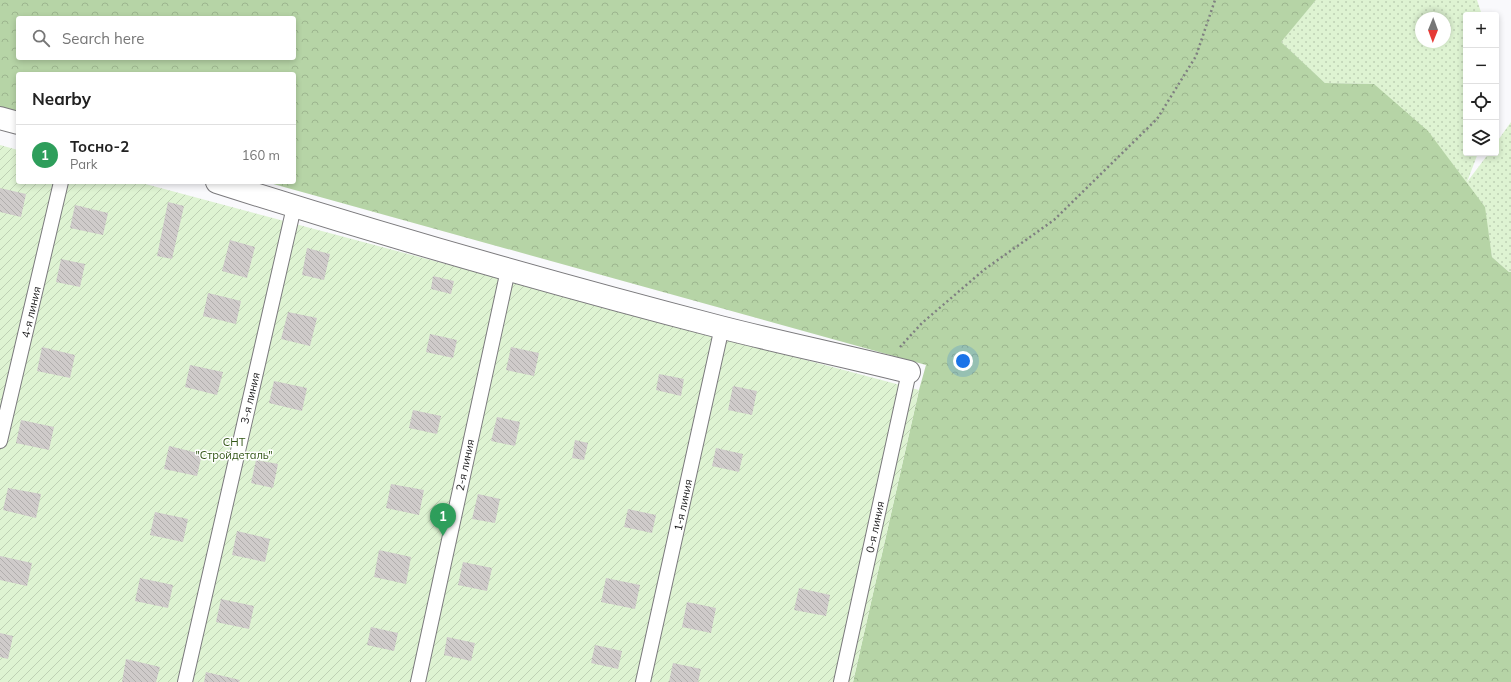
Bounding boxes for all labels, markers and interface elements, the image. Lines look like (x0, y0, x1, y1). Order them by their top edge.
north arrow (1415, 12, 1451, 48)
map controls (1463, 12, 1499, 156)
button: + (1463, 12, 1499, 48)
search box (16, 16, 296, 60)
icon: search (30, 27, 52, 49)
text: Search here (62, 29, 144, 48)
button: − (1463, 48, 1499, 84)
button: locate (1463, 84, 1499, 120)
text: Nearby (32, 88, 91, 109)
button: layers (1463, 120, 1499, 156)
text: Тосно-2 (70, 137, 129, 156)
text: 1 (41, 147, 49, 163)
text: 160 m (242, 147, 280, 163)
text: Park (70, 156, 97, 172)
street label: 4-я линия (18, 285, 44, 339)
your location (953, 351, 973, 371)
street label: 3-я линия (237, 371, 263, 425)
park label: СНТ "Стройдеталь" (195, 435, 273, 462)
street label: 2-я линия (453, 438, 477, 492)
street label: 1-я линия (671, 478, 695, 532)
street label: 0-я линия (863, 500, 887, 554)
pin: 1 (430, 503, 456, 536)

